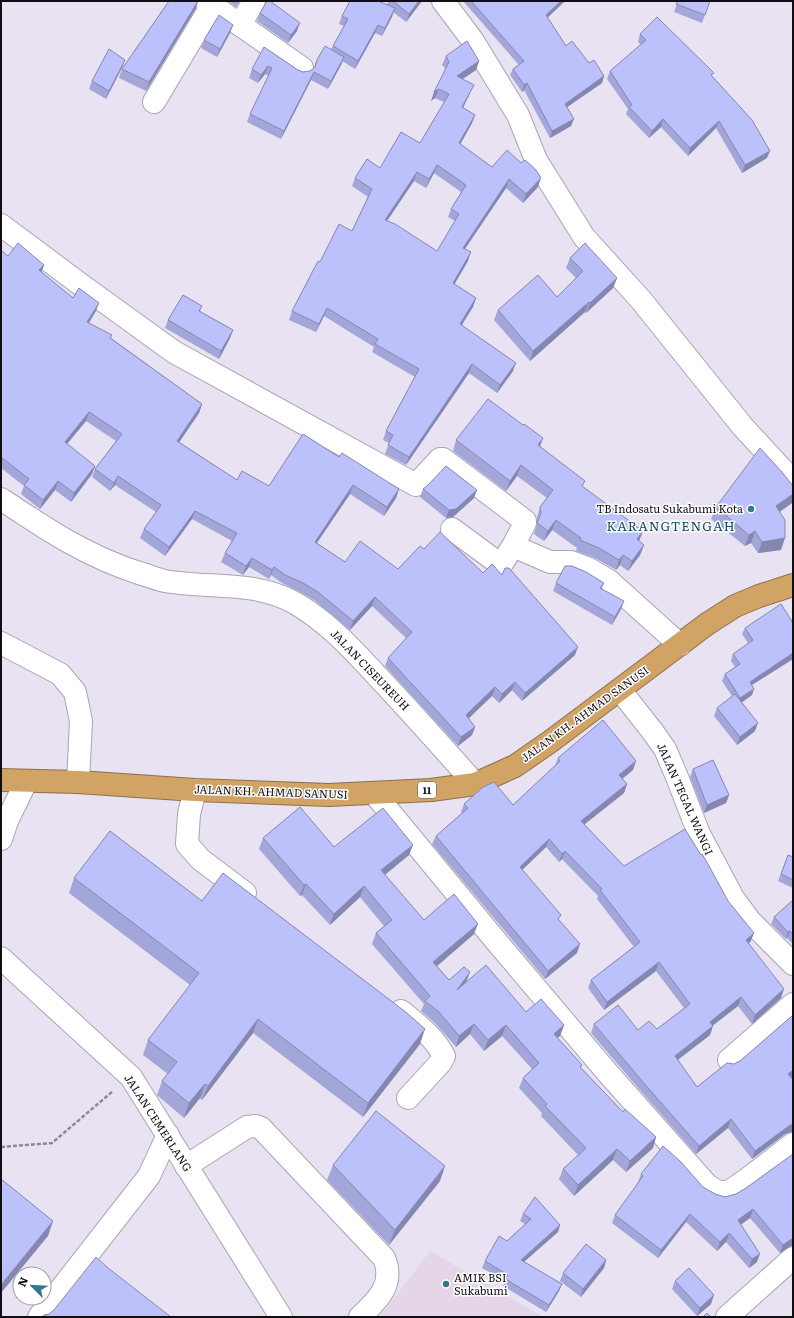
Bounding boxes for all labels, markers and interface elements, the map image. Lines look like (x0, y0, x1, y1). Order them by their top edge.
place label: TB Indosatu Sukabumi Kota (596, 500, 743, 516)
marker: TB Indosatu Sukabumi Kota (746, 504, 756, 514)
district label: KARANGTENGAH (606, 516, 736, 535)
street label: JALAN CISEUREUH (328, 625, 414, 713)
street label: JALAN KH. AHMAD SANUSI (517, 662, 651, 765)
street label: JALAN TEGAL WANGI (654, 740, 718, 857)
street label: JALAN KH. AHMAD SANUSI (194, 780, 348, 802)
road number: 11 (418, 782, 436, 798)
street label: JALAN CEMERLANG (121, 1071, 196, 1174)
north arrow (12, 1266, 52, 1306)
place label: AMIK BSI Sukabumi (454, 1269, 508, 1298)
text: N (13, 1274, 31, 1289)
marker: AMIK BSI Sukabumi (441, 1279, 451, 1289)

